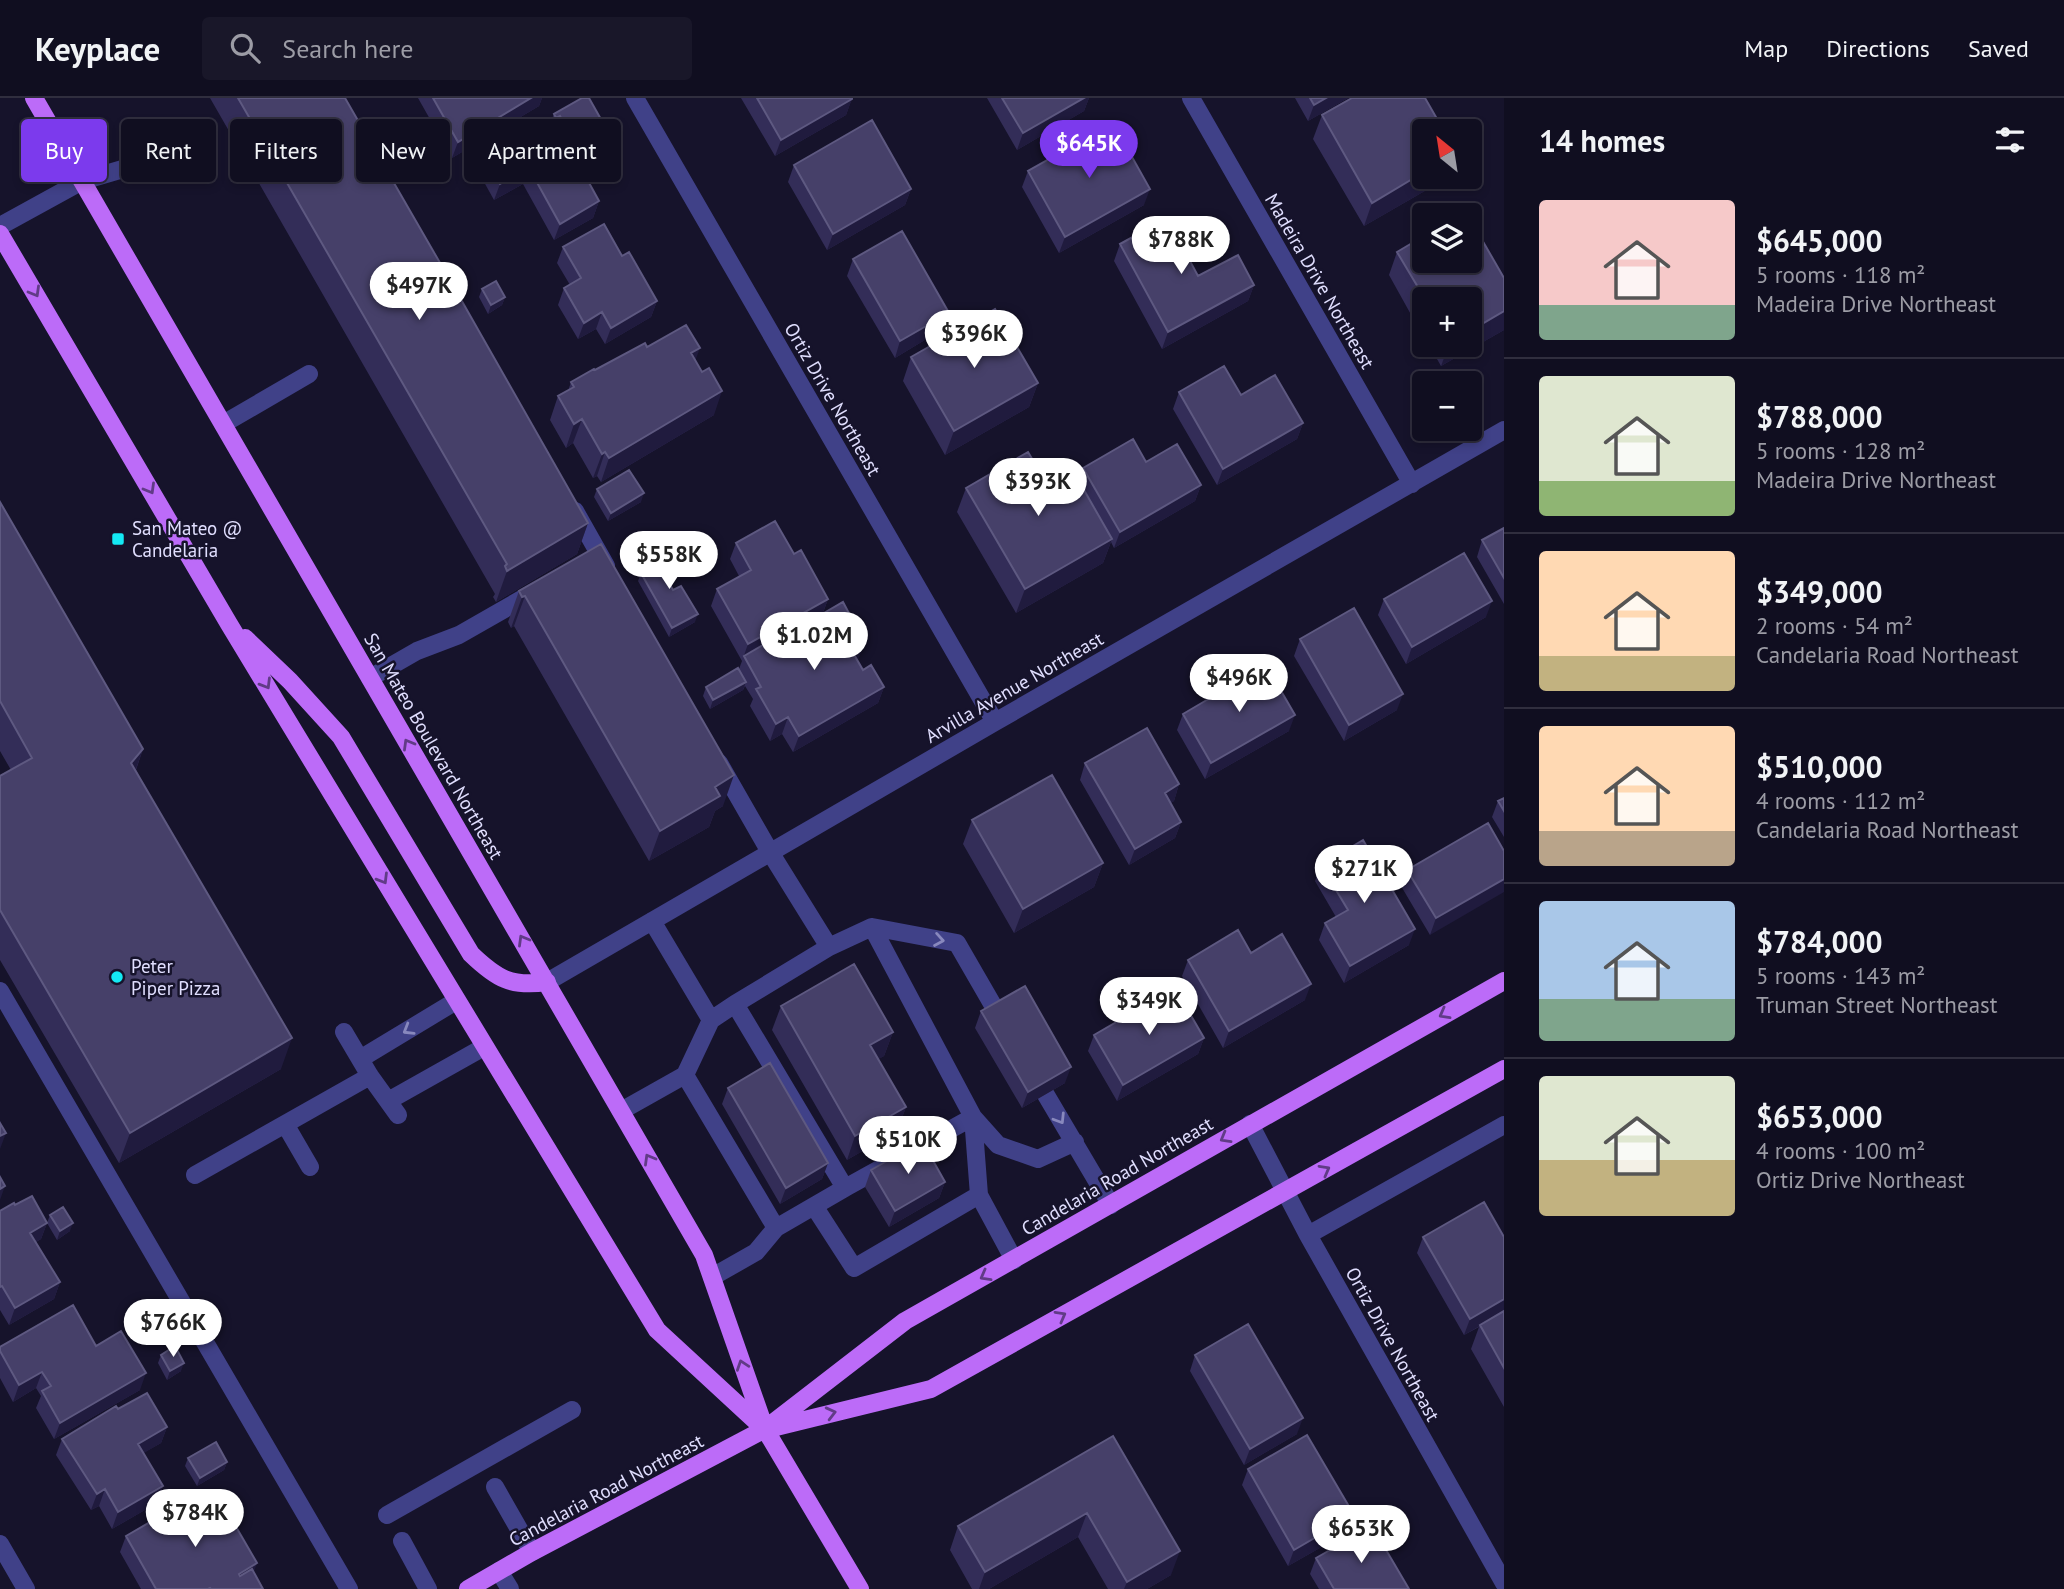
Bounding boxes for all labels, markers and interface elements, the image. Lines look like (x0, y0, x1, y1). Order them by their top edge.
search box (202, 17, 692, 80)
text: Keyplace (35, 27, 160, 70)
icon: search (226, 29, 264, 67)
text: Search here (282, 32, 413, 65)
text: Map (1744, 33, 1788, 64)
text: Directions (1826, 33, 1930, 64)
text: Saved (1968, 33, 2029, 64)
chip: Buy (21, 119, 107, 182)
chip: Rent (121, 119, 216, 182)
chip: Filters (230, 119, 342, 182)
chip: New (356, 119, 450, 182)
chip: Apartment (464, 119, 621, 182)
north arrow (1412, 119, 1482, 189)
map controls (1412, 119, 1482, 441)
pin: $645K (1040, 120, 1138, 180)
text: 14 homes (1539, 121, 1665, 160)
icon: filters (1991, 121, 2029, 159)
text: $645K (1056, 128, 1122, 157)
street label: Madeira Drive Northeast (1260, 189, 1380, 373)
button: layers (1412, 203, 1482, 273)
pin: $788K (1132, 216, 1230, 276)
text: $645,000 (1756, 221, 1883, 260)
text: $788K (1148, 224, 1214, 253)
icon: home (1595, 228, 1679, 312)
text: 5 rooms · 118 m² (1756, 260, 1925, 289)
pin: $497K (370, 262, 468, 322)
text: $497K (386, 270, 452, 299)
one-way arrow (26, 285, 39, 298)
button: + (1412, 287, 1482, 357)
text: Madeira Drive Northeast (1756, 289, 1996, 318)
pin: $396K (925, 310, 1023, 370)
street label: Ortiz Drive Northeast (779, 318, 887, 480)
text: $396K (941, 318, 1007, 347)
button: − (1412, 371, 1482, 441)
text: $788,000 (1756, 397, 1883, 436)
icon: home (1595, 404, 1679, 488)
text: 5 rooms · 128 m² (1756, 436, 1925, 465)
pin: $393K (989, 458, 1087, 518)
text: Madeira Drive Northeast (1756, 465, 1996, 494)
text: $393K (1005, 466, 1071, 495)
one-way arrow (142, 481, 155, 494)
place label: San Mateo @ Candelaria (132, 516, 243, 562)
marker: San Mateo @ Candelaria (110, 531, 126, 547)
pin: $558K (620, 532, 718, 591)
text: $558K (636, 539, 702, 568)
text: $349,000 (1756, 572, 1883, 611)
icon: home (1595, 579, 1679, 663)
text: 2 rooms · 54 m² (1756, 611, 1913, 640)
pin: $1.02M (757, 612, 871, 672)
text: $1.02M (776, 620, 852, 649)
street label: Arvilla Avenue Northeast (921, 626, 1108, 748)
street label: San Mateo Boulevard Northeast (359, 629, 509, 864)
text: Candelaria Road Northeast (1756, 640, 2019, 669)
pin: $496K (1190, 654, 1288, 714)
text: $496K (1206, 662, 1272, 691)
one-way arrow (257, 677, 270, 690)
one-way arrow (403, 738, 416, 751)
text: $510,000 (1756, 747, 1883, 786)
icon: home (1595, 754, 1679, 838)
text: 4 rooms · 112 m² (1756, 786, 1925, 815)
text: Candelaria Road Northeast (1756, 815, 2019, 844)
pin: $271K (1315, 846, 1413, 905)
text: $271K (1331, 853, 1397, 882)
one-way arrow (375, 872, 388, 885)
text: $784,000 (1756, 922, 1883, 961)
icon: home (1595, 929, 1679, 1013)
one-way arrow (933, 931, 945, 946)
one-way arrow (518, 935, 531, 948)
place label: Peter Piper Pizza (131, 954, 220, 1000)
text: 5 rooms · 143 m² (1756, 961, 1925, 990)
marker: Peter Piper Pizza (109, 969, 125, 985)
pin: $349K (1100, 978, 1198, 1037)
text: $349K (1116, 985, 1182, 1014)
text: Truman Street Northeast (1756, 990, 1998, 1019)
one-way arrow (1439, 1006, 1452, 1019)
one-way arrow (402, 1021, 415, 1034)
text: $653,000 (1756, 1097, 1883, 1136)
icon: home (1595, 1104, 1679, 1188)
street label: Candelaria Road Northeast (1017, 1111, 1217, 1241)
one-way arrow (1052, 1111, 1065, 1124)
pin: $510K (859, 1116, 957, 1176)
text: $510K (875, 1124, 941, 1153)
one-way arrow (1220, 1130, 1232, 1143)
text: 4 rooms · 100 m² (1756, 1136, 1925, 1165)
one-way arrow (644, 1153, 657, 1166)
one-way arrow (1317, 1165, 1330, 1178)
text: Ortiz Drive Northeast (1756, 1165, 1965, 1194)
street label: Ortiz Drive Northeast (1341, 1263, 1446, 1426)
one-way arrow (980, 1268, 993, 1281)
pin: $766K (124, 1300, 222, 1359)
text: $766K (140, 1307, 206, 1336)
one-way arrow (1054, 1311, 1067, 1324)
one-way arrow (736, 1359, 750, 1371)
one-way arrow (825, 1407, 837, 1421)
street label: Candelaria Road Northeast (505, 1428, 708, 1552)
pin: $784K (146, 1490, 244, 1549)
text: $784K (162, 1497, 228, 1526)
pin: $653K (1312, 1506, 1410, 1565)
text: $653K (1328, 1513, 1394, 1542)

